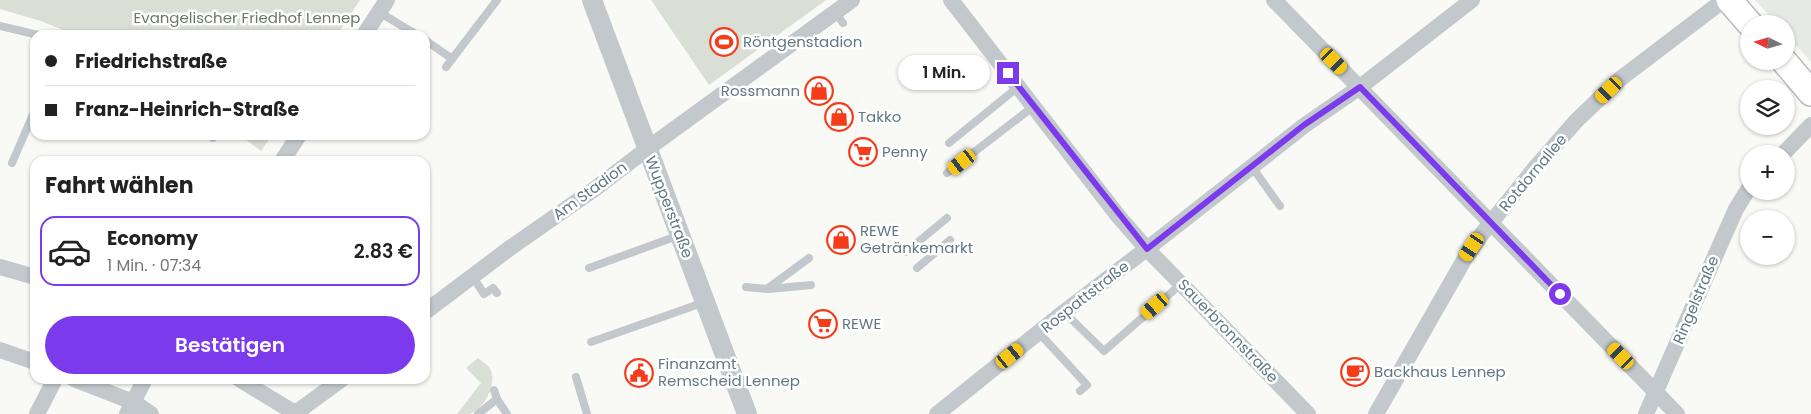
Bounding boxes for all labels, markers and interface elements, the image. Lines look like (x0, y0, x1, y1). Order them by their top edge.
park label: Evangelischer Friedhof Lennep (134, 7, 360, 28)
north arrow (1740, 15, 1795, 70)
map controls (1740, 15, 1795, 265)
sports icon: Röntgenstadion (709, 27, 739, 57)
place label: Röntgenstadion (743, 31, 862, 52)
car (1318, 45, 1349, 77)
text: Friedrichstraße (75, 48, 227, 75)
callout: 1 Min. (898, 56, 990, 90)
text: 1 Min. (922, 61, 966, 84)
route end (997, 62, 1019, 84)
car (1593, 74, 1625, 106)
shop icon: Rossmann (804, 76, 834, 106)
place label: Rossmann (721, 80, 800, 101)
button: layers (1740, 80, 1795, 135)
text: Franz-Heinrich-Straße (75, 96, 299, 123)
shop icon: Takko (824, 102, 854, 132)
place label: Takko (858, 106, 901, 127)
street label: Rotdornallee (1494, 129, 1571, 216)
supermarket icon: Penny (848, 137, 878, 167)
place label: Penny (882, 141, 928, 162)
button: + (1740, 145, 1795, 200)
car (945, 147, 978, 177)
street label: Wupperstraße (640, 153, 699, 261)
street label: Am Stadion (548, 157, 631, 225)
text: Fahrt wählen (45, 170, 194, 201)
button: − (1740, 210, 1795, 265)
place label: REWE Getränkemarkt (860, 220, 973, 258)
text: Economy (107, 225, 198, 252)
shop icon: REWE Getränkemarkt (826, 225, 856, 255)
icon: car (47, 229, 92, 274)
car (1457, 230, 1486, 264)
text: 2.83 € (354, 238, 413, 265)
street label: Ringelstraße (1667, 252, 1724, 347)
text: 1 Min. · 07:34 (107, 254, 201, 277)
street label: Rospattstraße (1036, 256, 1133, 338)
street label: Sauerbronnstraße (1173, 274, 1283, 387)
route start (1549, 283, 1571, 305)
car (1138, 290, 1171, 322)
supermarket icon: REWE (808, 309, 838, 339)
place label: REWE (842, 313, 881, 334)
button: Bestätigen (45, 316, 415, 374)
car (1605, 340, 1636, 372)
car (993, 341, 1026, 371)
place label: Finanzamt Remscheid Lennep (658, 353, 800, 391)
cafe icon: Backhaus Lennep (1340, 357, 1370, 387)
public building icon: Finanzamt Remscheid Lennep (624, 358, 654, 388)
place label: Backhaus Lennep (1374, 361, 1506, 382)

